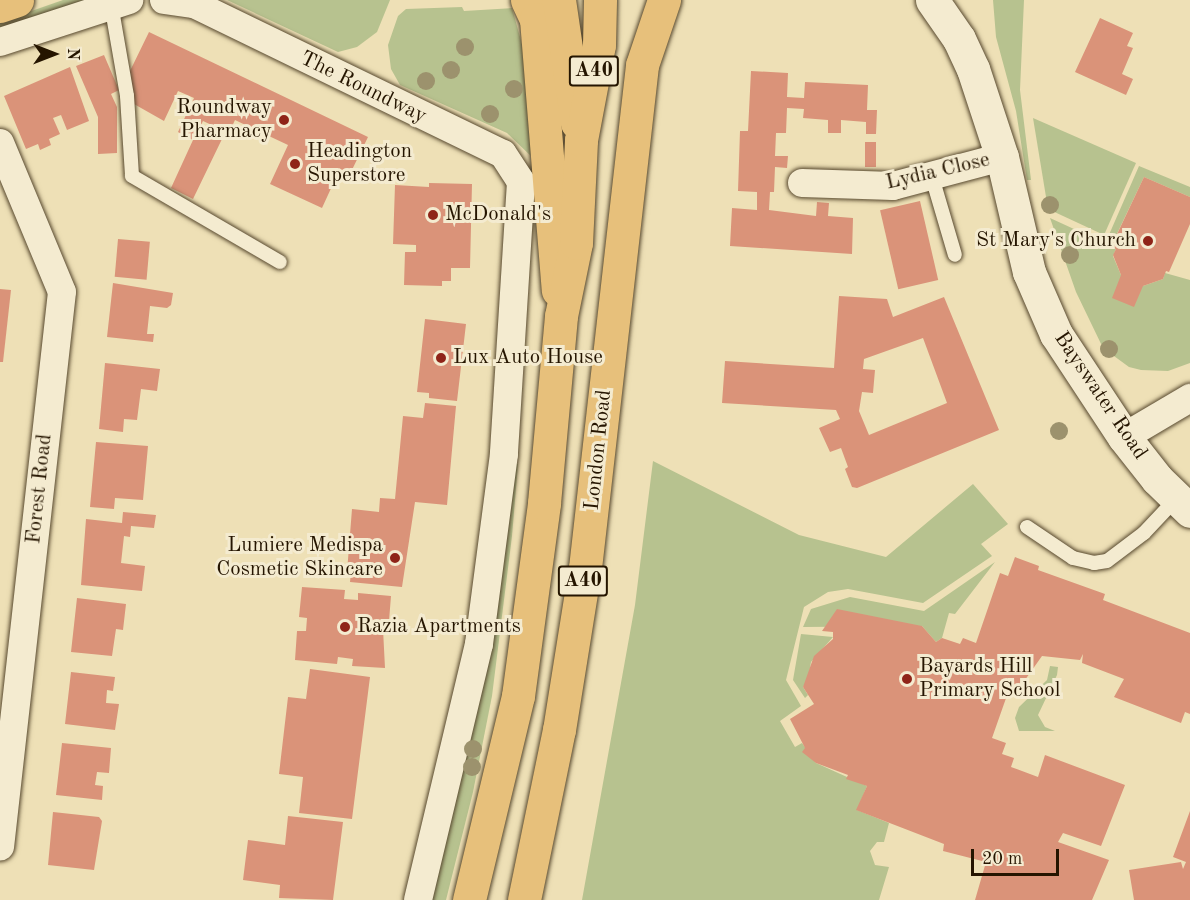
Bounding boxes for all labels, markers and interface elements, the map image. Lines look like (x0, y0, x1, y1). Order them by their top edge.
north arrow (24, 24, 84, 84)
street label: The Roundway (296, 46, 430, 130)
text: N (64, 48, 80, 60)
road number: A40 (568, 54, 620, 88)
place label: Roundway Pharmacy (176, 95, 272, 145)
marker: Roundway Pharmacy (277, 113, 291, 127)
place label: Headington Superstore (307, 139, 412, 189)
street label: Lydia Close (884, 148, 992, 196)
marker: Headington Superstore (288, 157, 302, 171)
place label: McDonald's (445, 202, 551, 228)
marker: McDonald's (426, 208, 440, 222)
place label: St Mary's Church (976, 228, 1136, 254)
marker: St Mary's Church (1141, 234, 1155, 248)
street label: Bayswater Road (1048, 327, 1152, 465)
place label: Lux Auto House (453, 345, 603, 371)
marker: Lux Auto House (434, 351, 448, 365)
street label: London Road (580, 388, 618, 512)
street label: Forest Road (22, 433, 58, 545)
place label: Lumiere Medispa Cosmetic Skincare (216, 533, 383, 583)
marker: Lumiere Medispa Cosmetic Skincare (388, 551, 402, 565)
road number: A40 (558, 564, 608, 598)
place label: Razia Apartments (357, 614, 521, 640)
marker: Razia Apartments (338, 620, 352, 634)
place label: Bayards Hill Primary School (919, 654, 1060, 704)
marker: Bayards Hill Primary School (900, 672, 914, 686)
scale bar (974, 837, 1062, 875)
text: 20 m (982, 850, 1022, 868)

